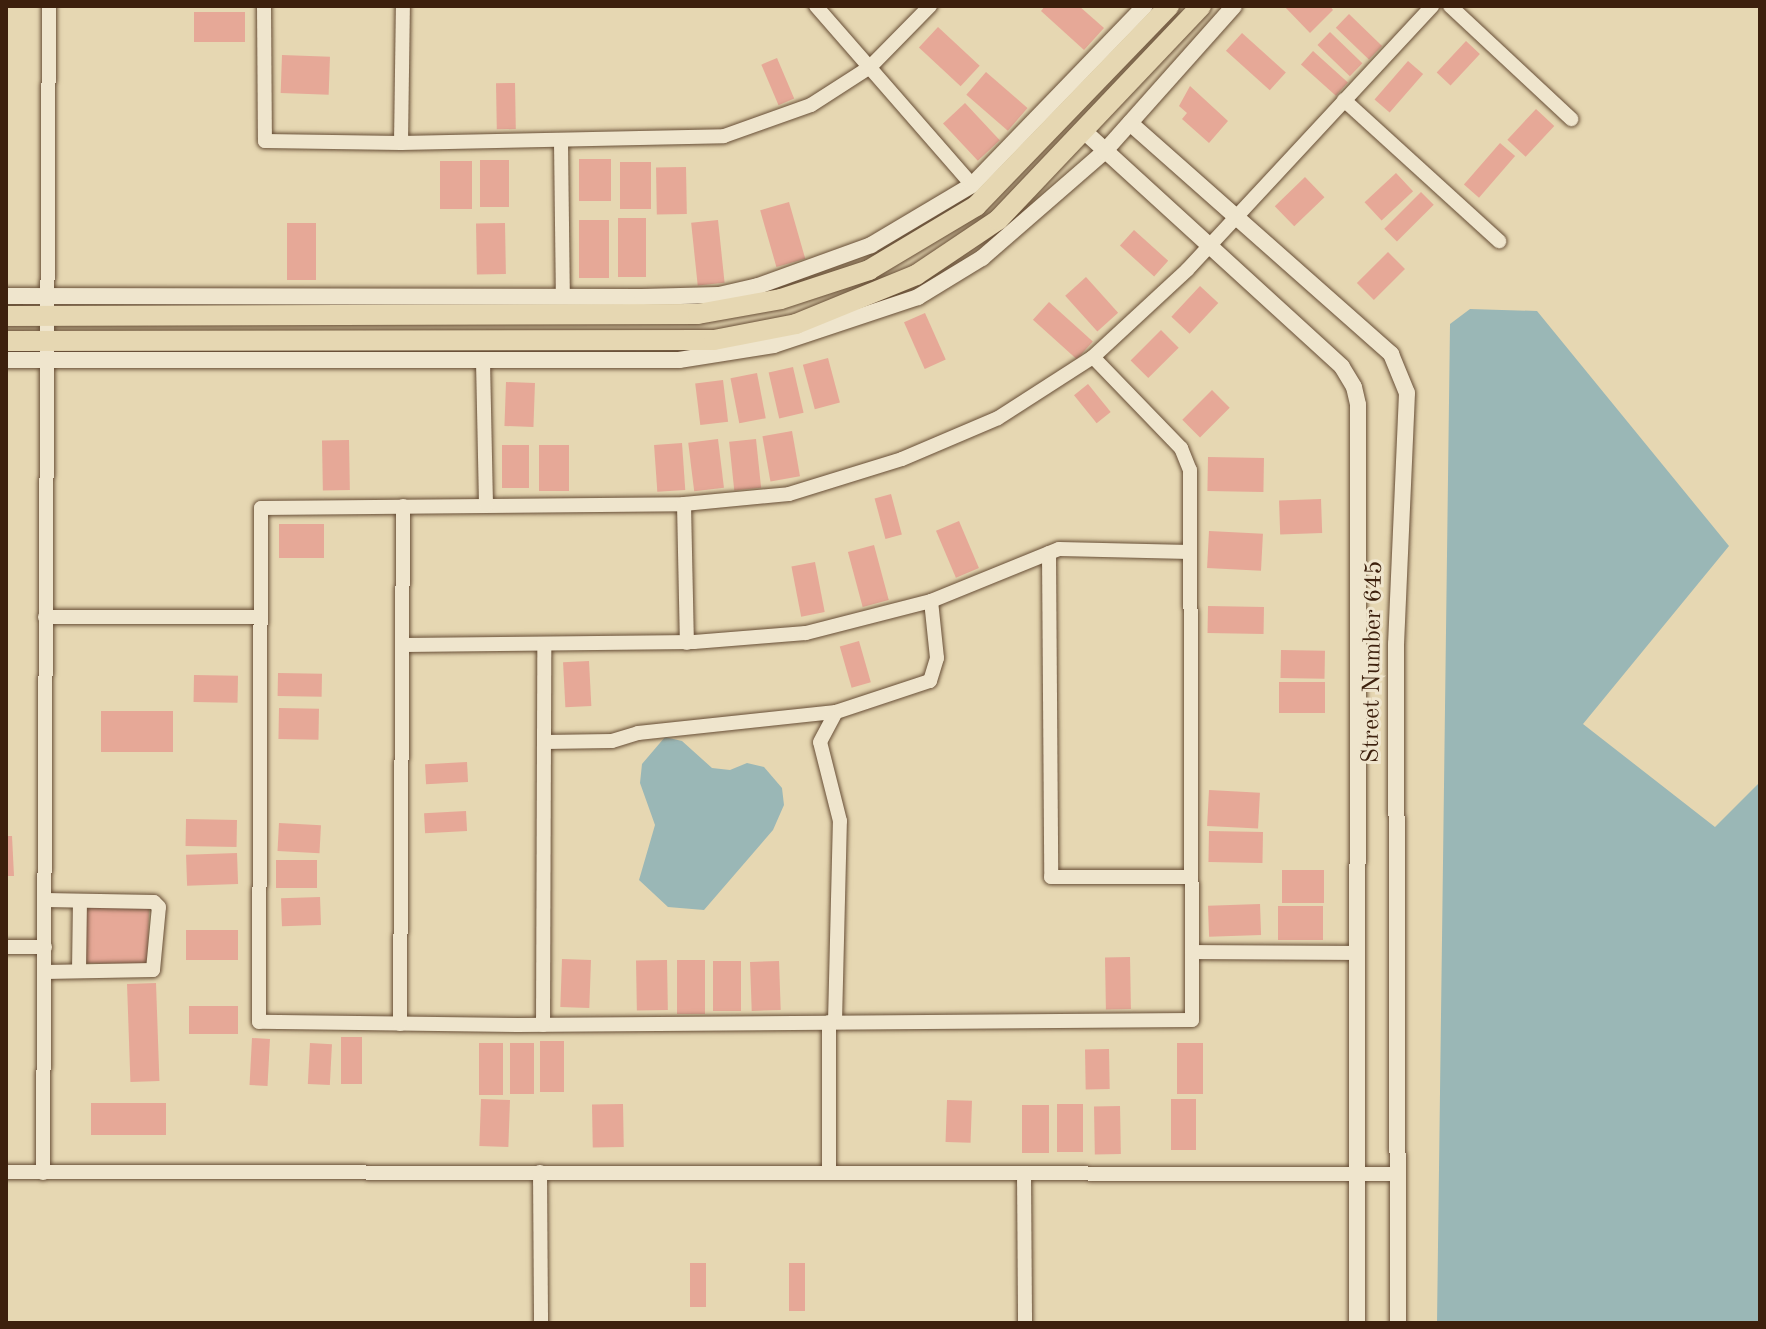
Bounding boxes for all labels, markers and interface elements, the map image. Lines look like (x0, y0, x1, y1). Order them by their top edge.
street label: Street Number 645 (1358, 561, 1390, 763)

